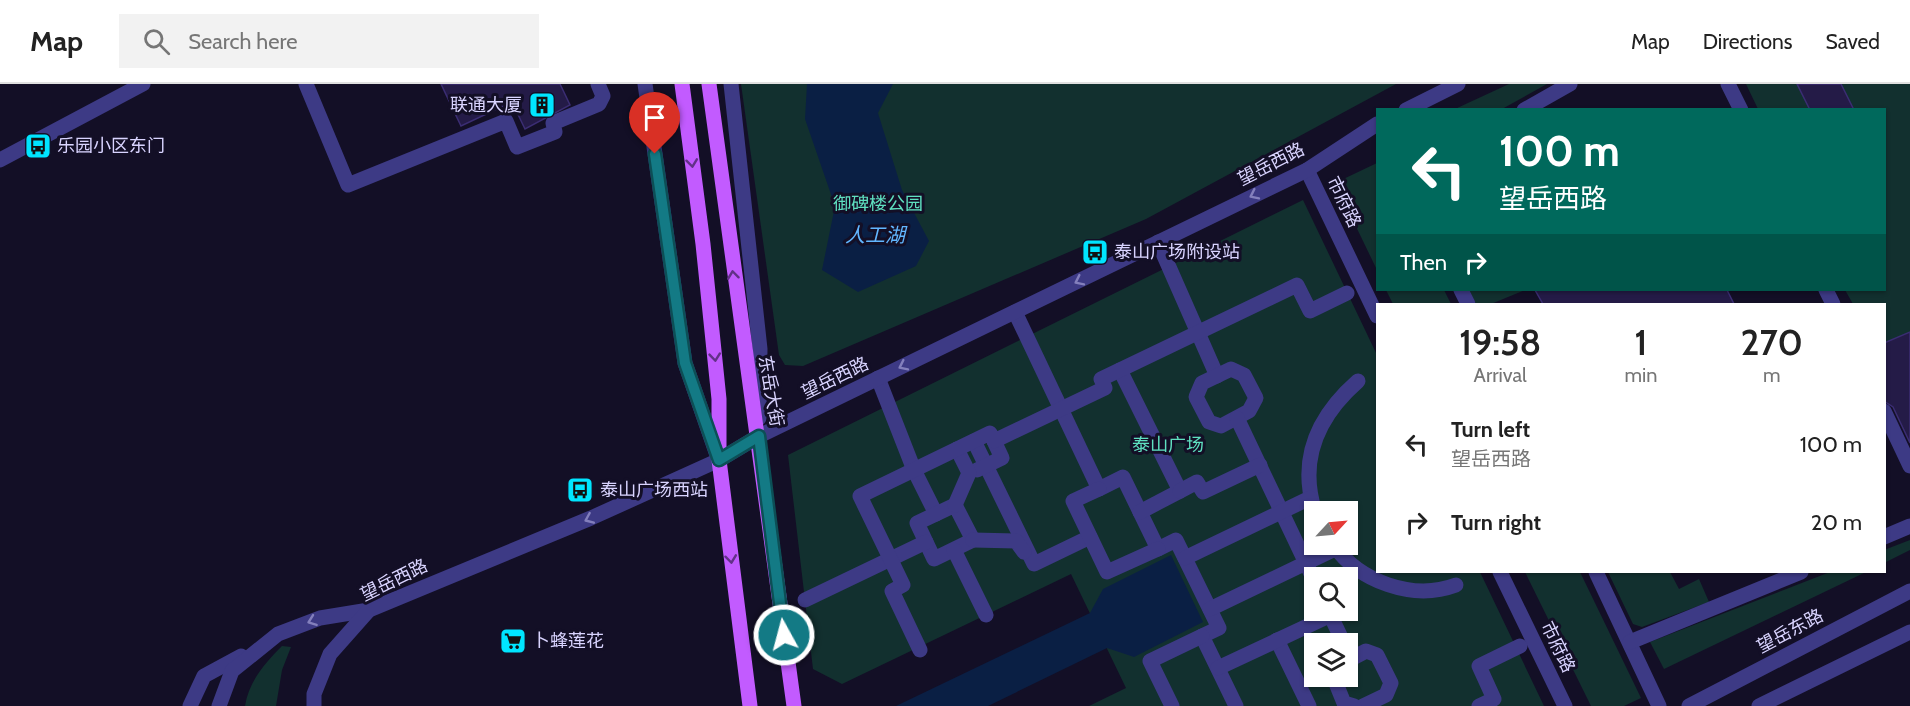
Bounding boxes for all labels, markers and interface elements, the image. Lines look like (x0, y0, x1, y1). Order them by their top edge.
search box (119, 14, 539, 68)
text: Map (30, 24, 83, 58)
icon: search (140, 25, 173, 58)
text: Search here (188, 28, 297, 55)
text: Map (1631, 29, 1670, 54)
text: Directions (1703, 29, 1792, 54)
text: Saved (1825, 29, 1880, 54)
building icon: 联通大厦 (527, 90, 557, 120)
pin (629, 92, 680, 154)
place label: 联通大厦 (450, 94, 522, 116)
icon: arrive (638, 101, 671, 134)
text: 100 m (1499, 125, 1620, 177)
bus stop icon: 乐园小区东门 (23, 131, 53, 161)
icon: left (1400, 132, 1478, 210)
place label: 乐园小区东门 (57, 135, 165, 157)
street label: 望岳西路 (1234, 138, 1308, 190)
one-way arrow (686, 158, 698, 167)
street label: 市府路 (1322, 173, 1366, 231)
text: 望岳西路 (1499, 182, 1607, 215)
one-way arrow (1250, 188, 1261, 200)
park label: 御碑楼公园 (833, 193, 923, 215)
water label: 人工湖 (845, 223, 908, 247)
bus stop icon: 泰山广场附设站 (1080, 237, 1110, 267)
place label: 泰山广场附设站 (1114, 241, 1240, 263)
icon: right (1459, 246, 1492, 279)
text: Then (1400, 249, 1447, 276)
one-way arrow (728, 270, 740, 279)
one-way arrow (1074, 273, 1085, 285)
text: 19:58 (1459, 320, 1541, 364)
text: 1 (1634, 320, 1647, 364)
text: 270 (1741, 320, 1803, 364)
one-way arrow (708, 352, 721, 361)
street label: 望岳西路 (798, 352, 872, 404)
street label: 东岳大街 (754, 354, 788, 428)
one-way arrow (899, 359, 910, 370)
text: Arrival (1474, 363, 1527, 387)
text: min (1624, 363, 1657, 387)
text: m (1763, 363, 1780, 387)
text: Turn left (1451, 416, 1530, 443)
icon: left (1400, 428, 1433, 461)
text: 100 m (1800, 431, 1862, 458)
park label: 泰山广场 (1132, 434, 1204, 456)
text: 望岳西路 (1451, 447, 1531, 471)
bus stop icon: 泰山广场西站 (565, 475, 595, 505)
place label: 泰山广场西站 (600, 479, 708, 501)
north arrow (1304, 501, 1358, 555)
map controls (1304, 501, 1358, 687)
icon: right (1400, 506, 1433, 539)
text: Turn right (1451, 509, 1541, 536)
text: 20 m (1811, 509, 1862, 536)
one-way arrow (584, 512, 595, 524)
street label: 望岳西路 (357, 554, 431, 606)
one-way arrow (724, 554, 737, 563)
button: search (1304, 567, 1358, 621)
position arrow (752, 603, 816, 667)
street label: 望岳东路 (1753, 604, 1827, 658)
one-way arrow (307, 614, 318, 627)
street label: 市府路 (1536, 618, 1580, 676)
supermarket icon: 卜蜂莲花 (498, 626, 528, 656)
place label: 卜蜂莲花 (532, 630, 604, 652)
button: layers (1304, 633, 1358, 687)

